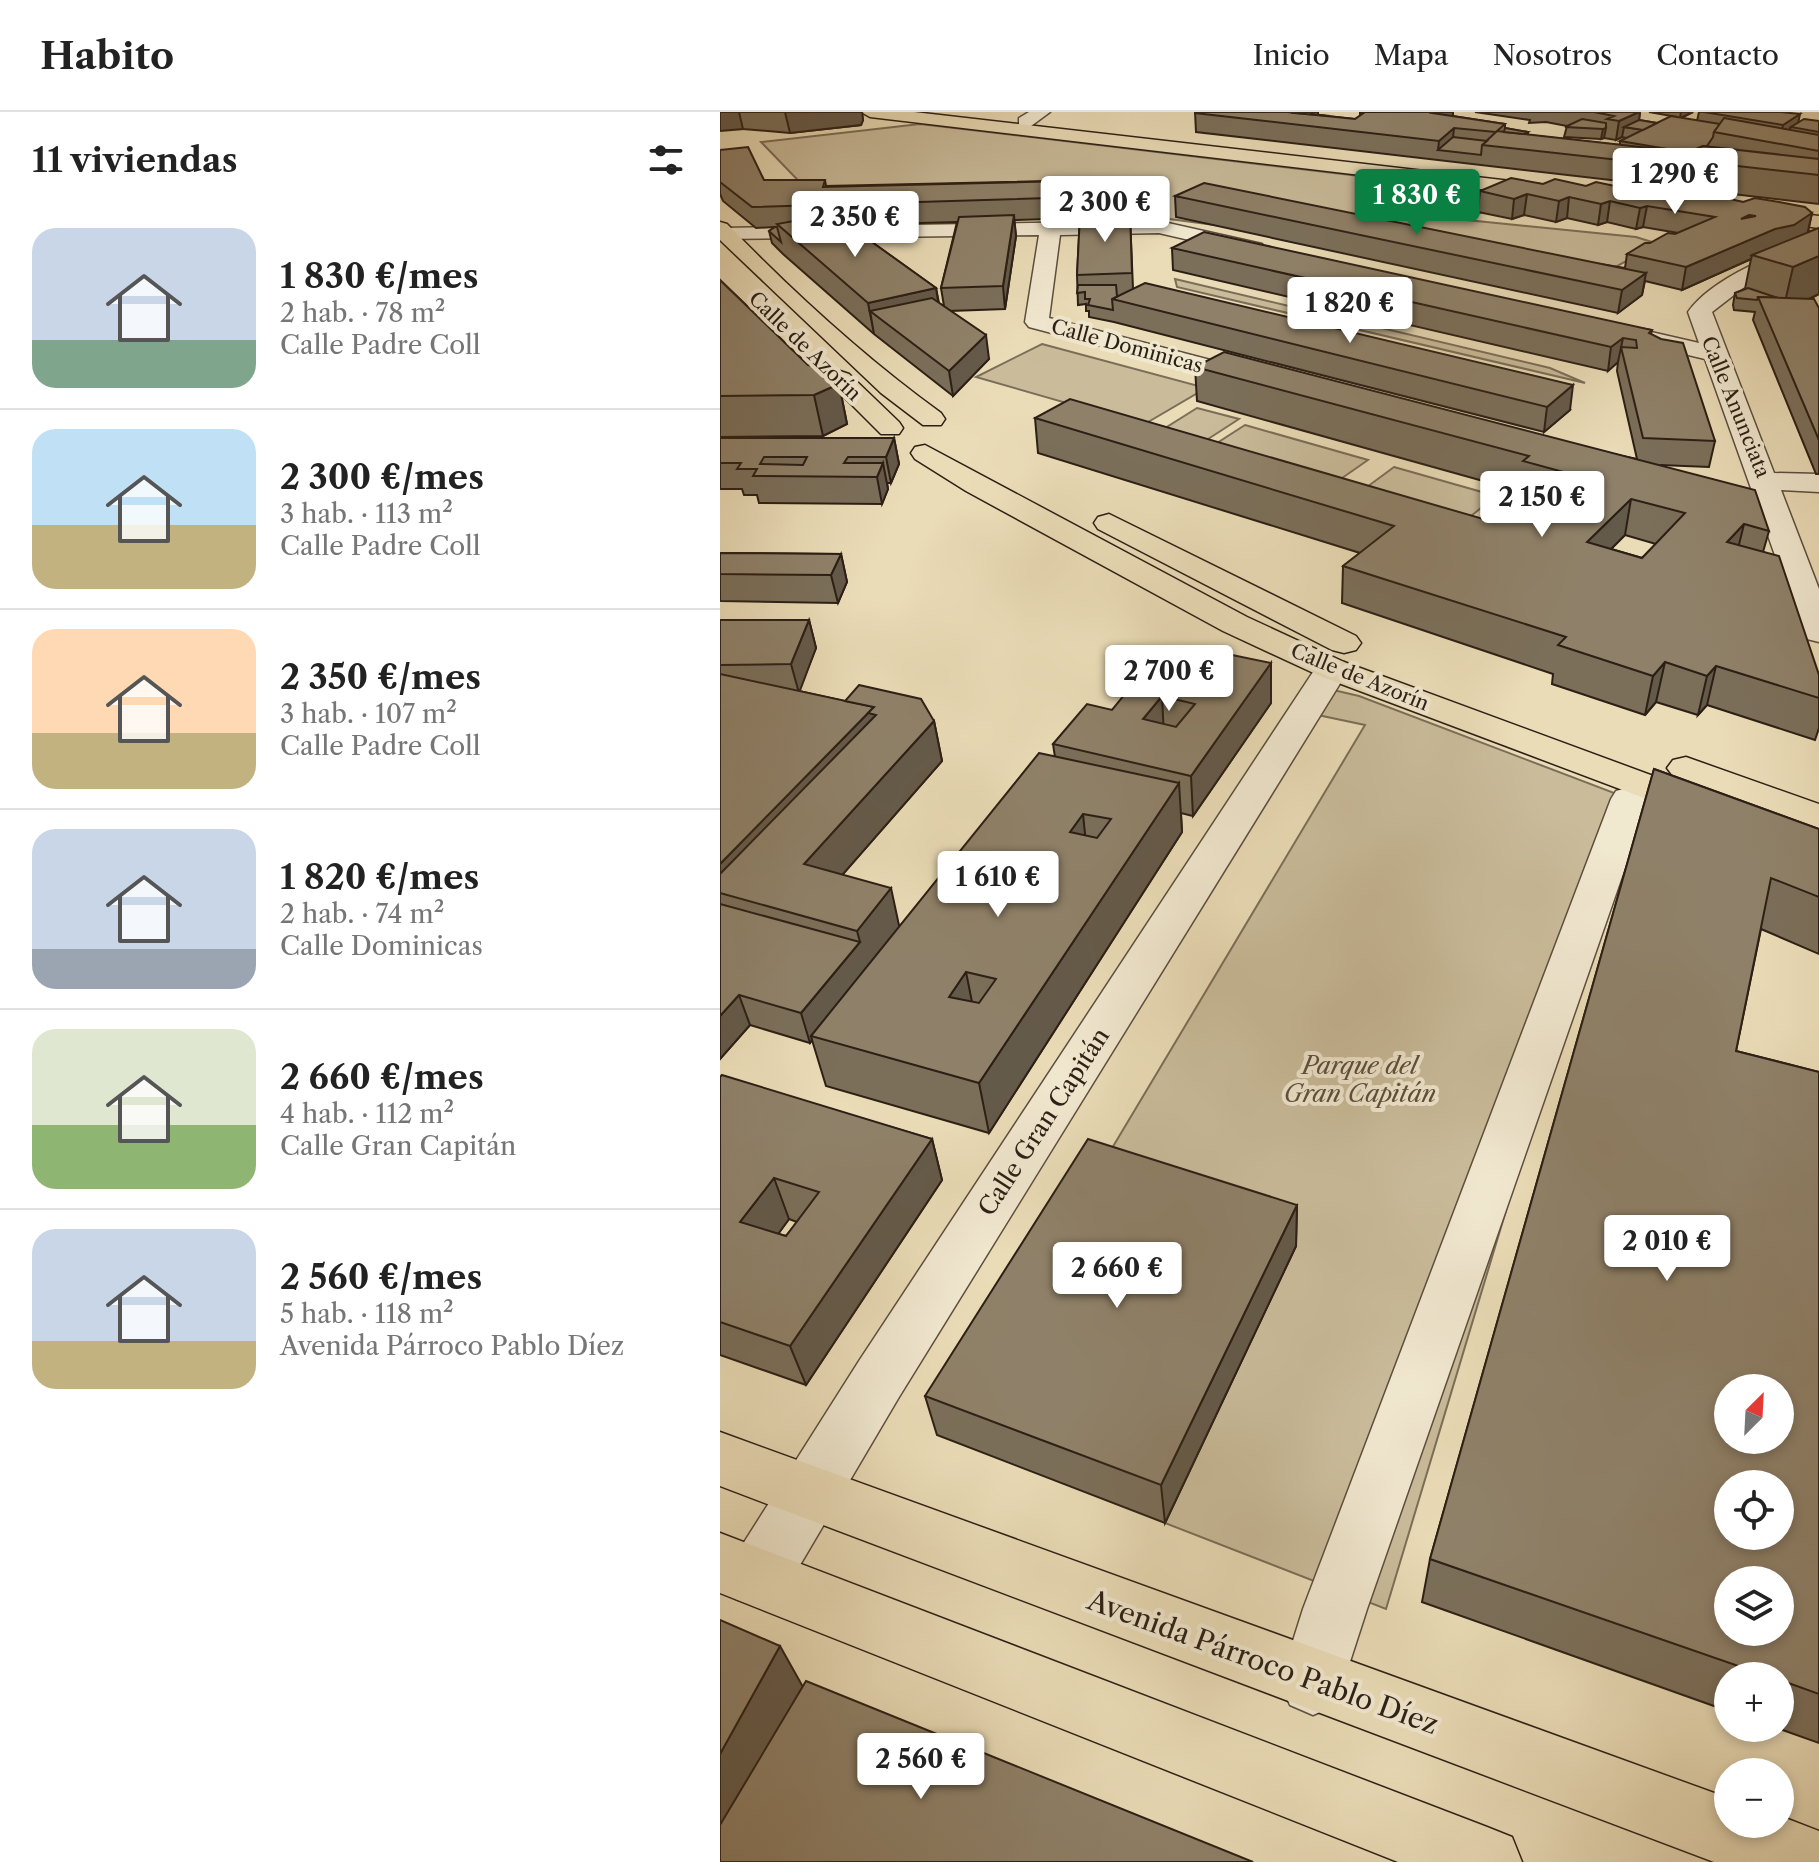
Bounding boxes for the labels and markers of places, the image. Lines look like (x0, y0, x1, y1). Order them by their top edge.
pin: 1 290 € (1601, 148, 1749, 216)
pin: 1 830 € (1343, 169, 1491, 237)
pin: 2 300 € (1031, 176, 1179, 244)
pin: 2 350 € (781, 191, 929, 259)
pin: 1 820 € (1276, 277, 1424, 345)
pin: 2 150 € (1468, 471, 1616, 539)
pin: 2 700 € (1095, 645, 1243, 713)
pin: 1 610 € (924, 851, 1072, 919)
pin: 2 010 € (1593, 1215, 1741, 1283)
pin: 2 660 € (1043, 1242, 1191, 1310)
pin: 2 560 € (847, 1733, 995, 1801)

